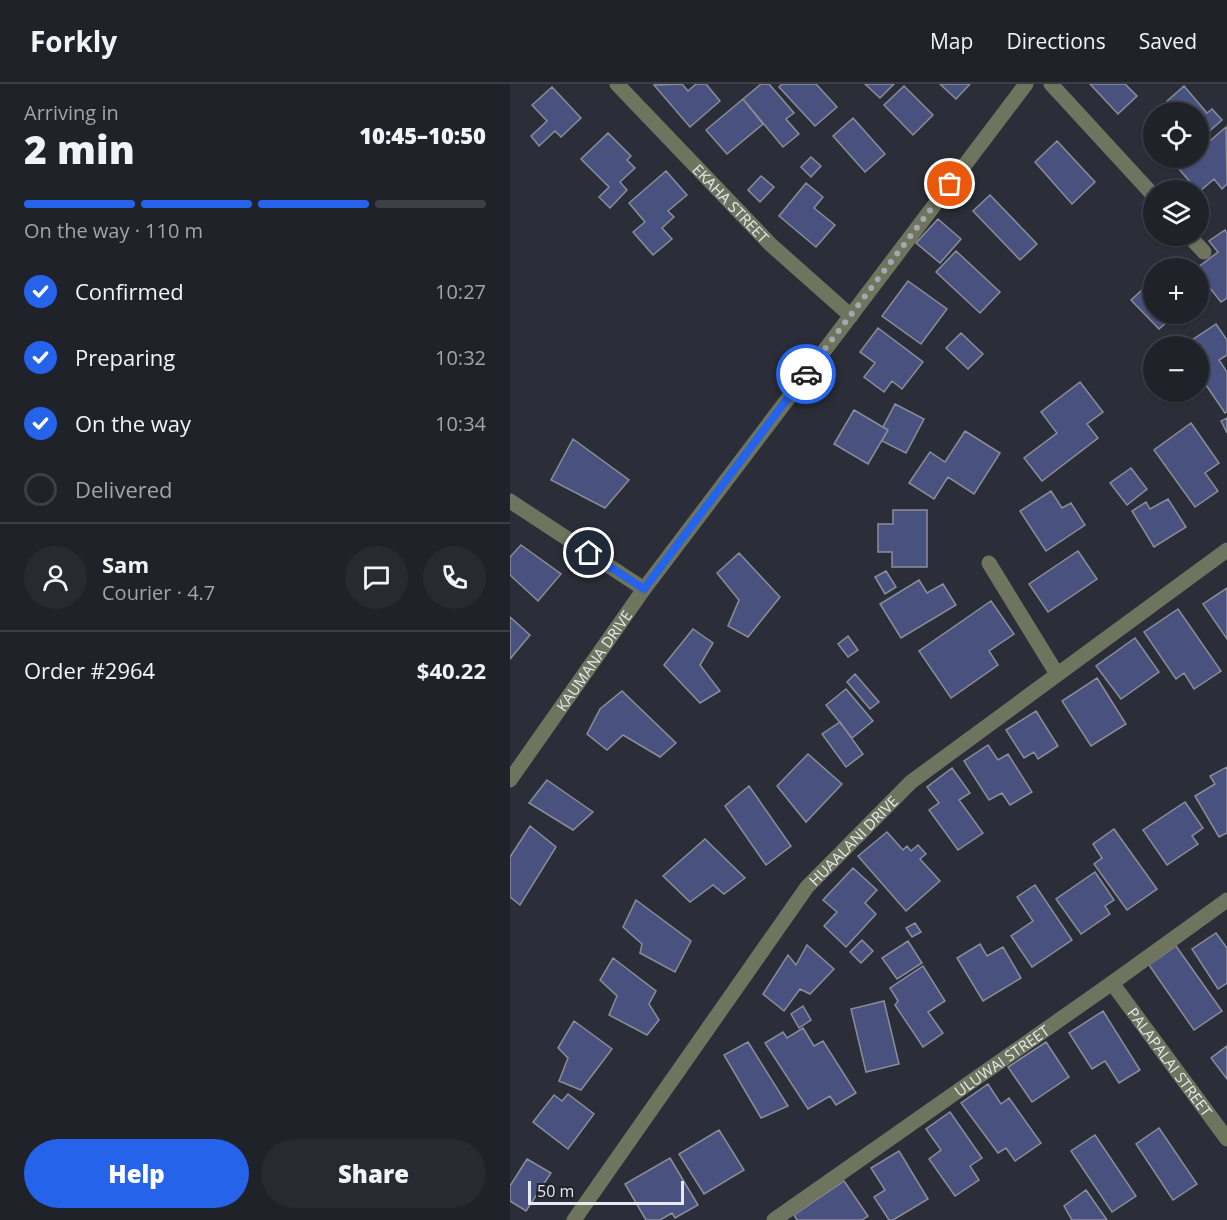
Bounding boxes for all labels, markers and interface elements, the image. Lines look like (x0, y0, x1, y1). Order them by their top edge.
text: Forkly (30, 22, 117, 60)
text: Map (930, 27, 973, 55)
text: Directions (1006, 27, 1106, 55)
text: Saved (1139, 27, 1197, 55)
text: Arriving in (24, 99, 119, 126)
map controls (1143, 102, 1209, 402)
button: locate (1143, 102, 1209, 168)
text: 10:45–10:50 (359, 120, 486, 150)
text: 2 min (24, 122, 135, 175)
pin (924, 158, 975, 209)
street label: EKAHA STREET (688, 159, 774, 248)
icon: bag (933, 167, 966, 200)
button: layers (1143, 180, 1209, 246)
text: On the way · 110 m (24, 217, 203, 244)
button: + (1143, 258, 1209, 324)
icon: check (24, 275, 57, 308)
text: Confirmed (75, 276, 184, 306)
text: 10:27 (435, 278, 486, 305)
button: − (1143, 336, 1209, 402)
icon: check (24, 341, 57, 374)
text: Preparing (75, 342, 175, 372)
text: 10:32 (435, 344, 486, 371)
courier (776, 344, 836, 404)
icon: car (790, 358, 823, 391)
icon: check (24, 407, 57, 440)
text: On the way (75, 408, 191, 438)
text: 10:34 (435, 410, 486, 437)
text: Delivered (75, 474, 173, 504)
pin (563, 527, 614, 578)
icon: home (572, 536, 605, 569)
button: person (24, 546, 87, 609)
button: chat (345, 546, 408, 609)
button: phone (423, 546, 486, 609)
text: Sam (102, 549, 149, 579)
text: Courier · 4.7 (102, 579, 215, 606)
street label: KAUMANA DRIVE (551, 606, 636, 715)
text: Order #2964 (24, 655, 155, 685)
text: $40.22 (417, 655, 486, 685)
street label: HUAALANI DRIVE (804, 791, 902, 890)
street label: PALAPALAI STREET (1123, 1003, 1217, 1121)
street label: ULUWAI STREET (950, 1020, 1054, 1101)
button: Help (24, 1139, 249, 1208)
button: Share (261, 1139, 486, 1208)
scale bar (528, 1178, 684, 1206)
text: 50 m (537, 1180, 574, 1202)

